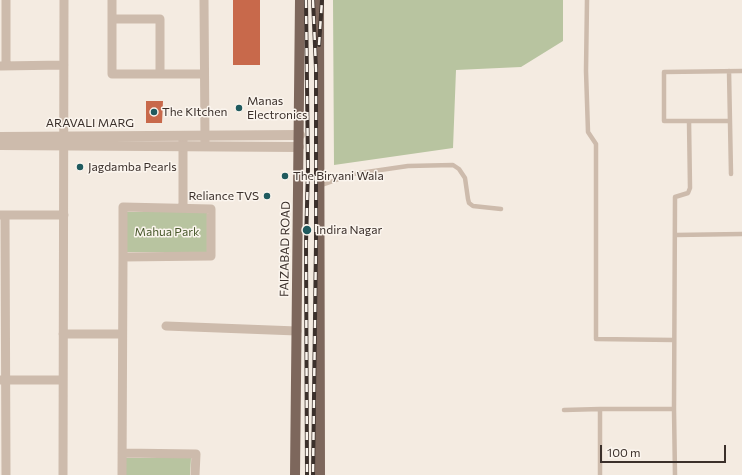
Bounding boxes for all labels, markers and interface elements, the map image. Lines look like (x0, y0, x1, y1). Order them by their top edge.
place label: Manas Electronics (247, 94, 307, 122)
marker: Manas Electronics (234, 103, 244, 113)
place label: The KItchen (162, 105, 227, 119)
marker: The KItchen (149, 107, 159, 117)
street label: ARAVALI MARG (46, 116, 134, 130)
place label: Jagdamba Pearls (88, 160, 177, 174)
marker: Jagdamba Pearls (75, 162, 85, 172)
place label: The Biryani Wala (293, 169, 384, 183)
marker: The Biryani Wala (280, 171, 290, 181)
place label: Reliance TVS (188, 189, 259, 203)
marker: Reliance TVS (262, 191, 272, 201)
street label: FAIZABAD ROAD (277, 201, 293, 297)
place label: Indira Nagar (316, 223, 382, 237)
marker: Indira Nagar (301, 224, 313, 236)
park label: Mahua Park (135, 225, 199, 239)
scale bar (602, 437, 728, 463)
text: 100 m (607, 445, 641, 459)

